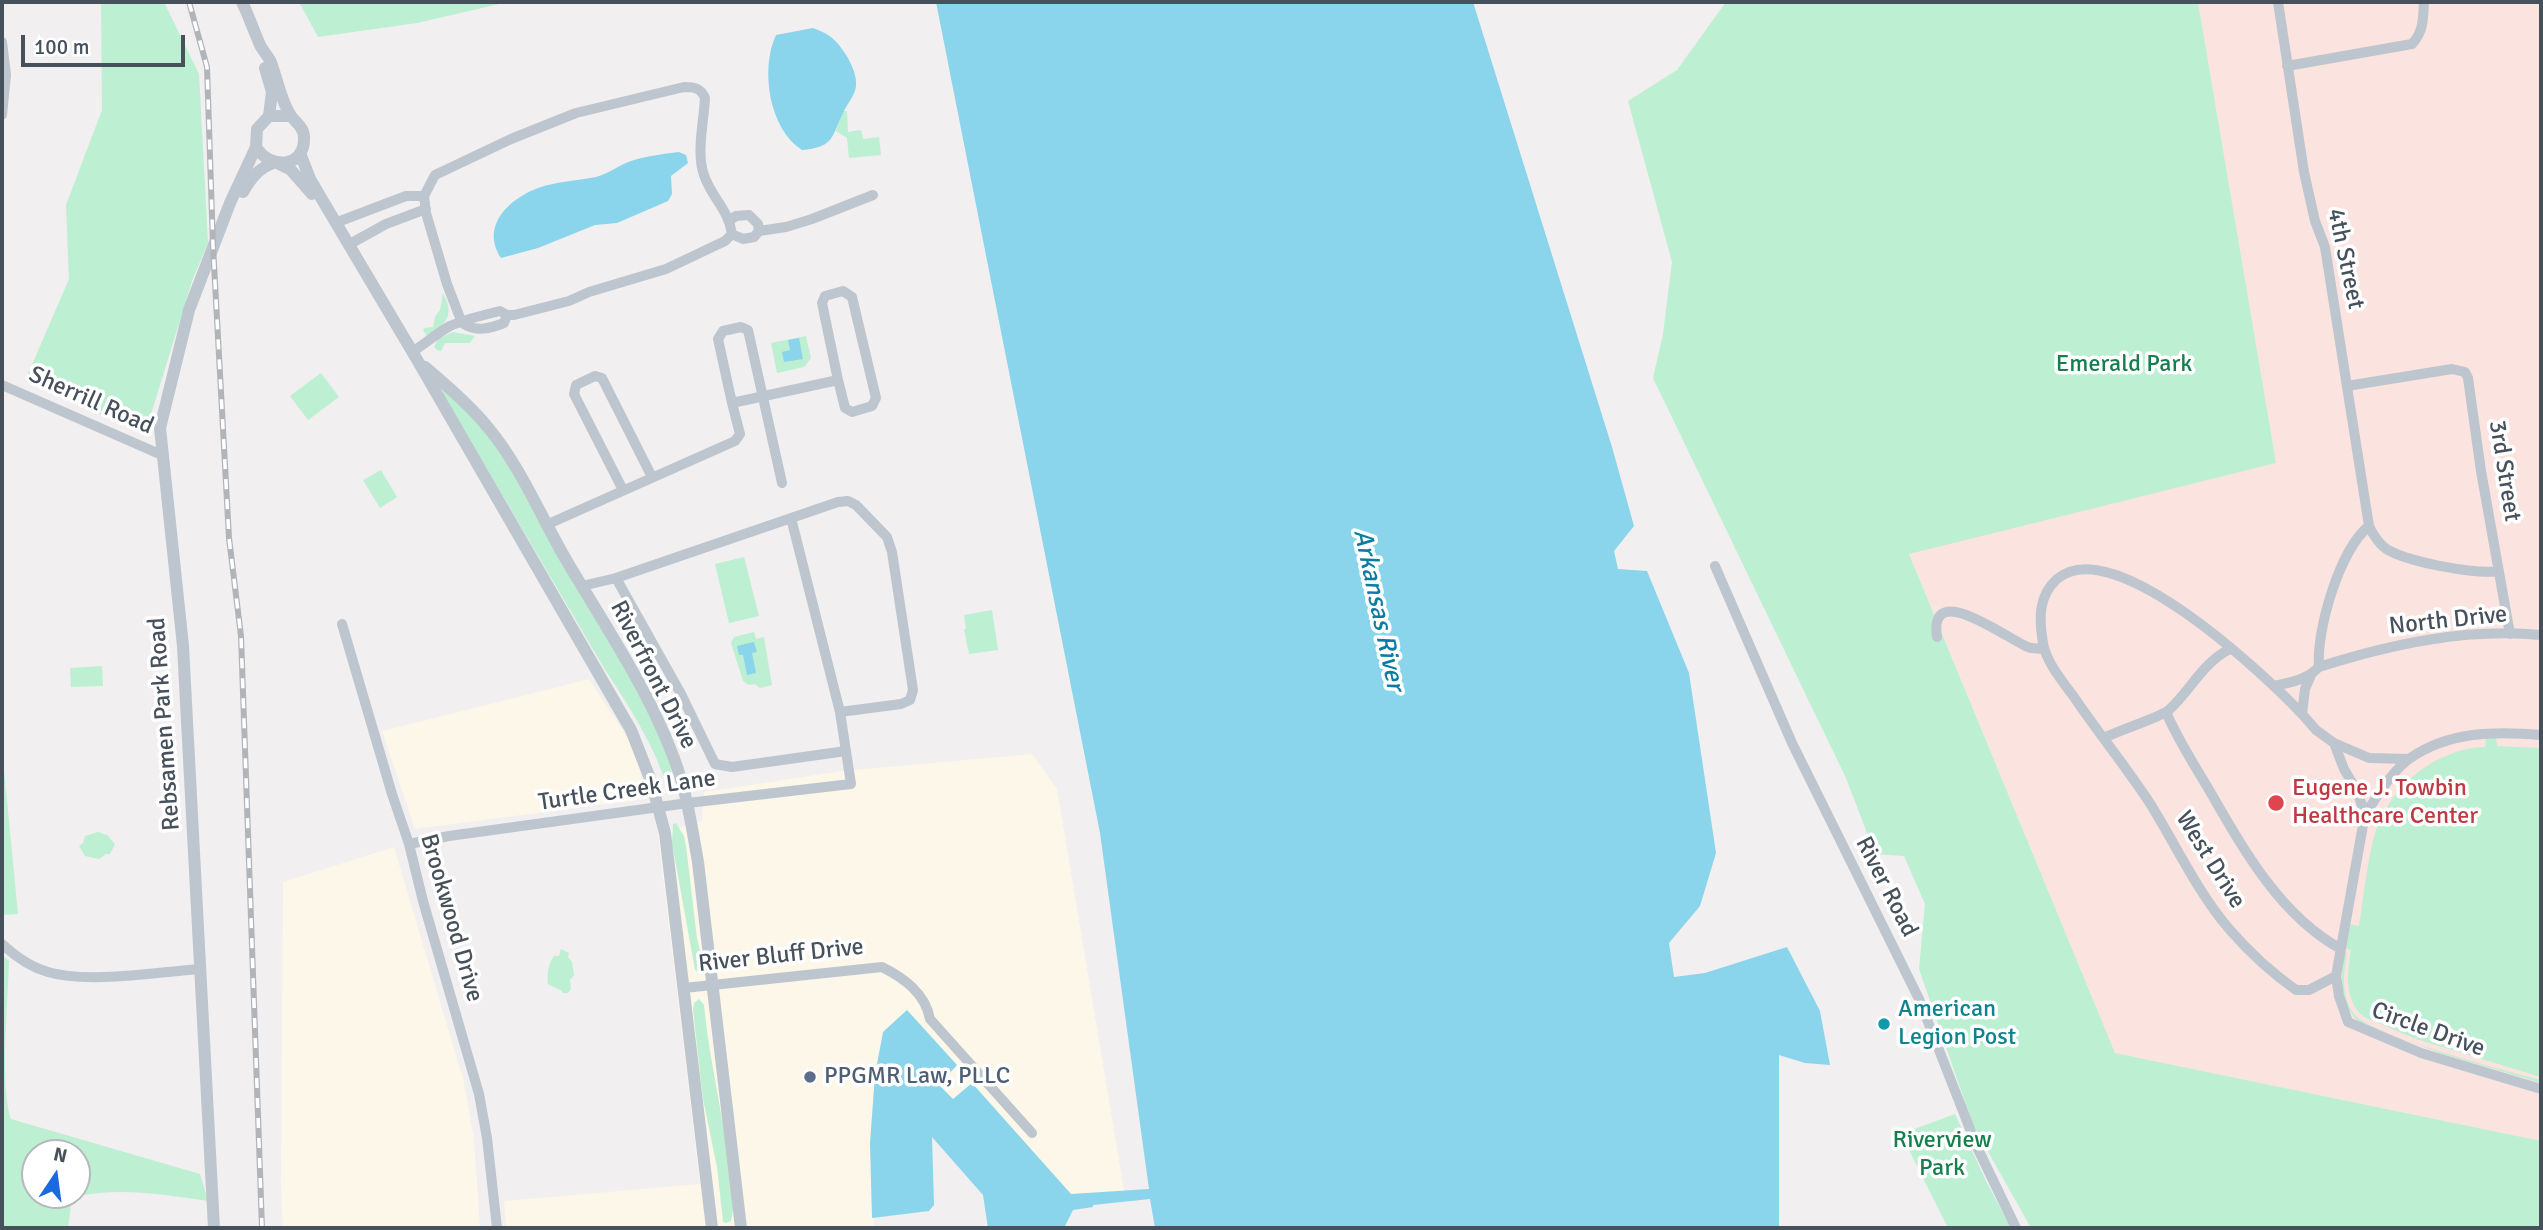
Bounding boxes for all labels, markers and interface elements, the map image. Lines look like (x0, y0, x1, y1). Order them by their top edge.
scale bar (24, 21, 189, 65)
text: 100 m (34, 34, 89, 60)
street label: 4th Street (2320, 206, 2370, 312)
park label: Emerald Park (2056, 351, 2192, 379)
street label: Sherrill Road (24, 361, 158, 441)
street label: 3rd Street (2482, 418, 2526, 524)
water label: Arkansas River (1346, 527, 1410, 693)
street label: Riverfront Drive (603, 596, 703, 754)
street label: North Drive (2388, 600, 2508, 642)
street label: Rebsamen Park Road (143, 616, 187, 832)
street label: Turtle Creek Lane (537, 764, 717, 818)
place label: Eugene J. Towbin Healthcare Center (2292, 775, 2478, 831)
marker: Eugene J. Towbin Healthcare Center (2266, 793, 2286, 813)
street label: West Drive (2169, 806, 2251, 914)
street label: Brookwood Drive (413, 831, 489, 1005)
street label: River Road (1848, 832, 1924, 942)
street label: River Bluff Drive (697, 933, 865, 979)
place label: American Legion Post (1898, 996, 2016, 1052)
street label: Circle Drive (2367, 996, 2489, 1064)
marker: American Legion Post (1876, 1016, 1892, 1032)
place label: PPGMR Law, PLLC (824, 1063, 1010, 1091)
marker: PPGMR Law, PLLC (802, 1069, 818, 1085)
park label: Riverview Park (1892, 1127, 1992, 1183)
north arrow (21, 1139, 91, 1209)
text: N (51, 1142, 69, 1169)

